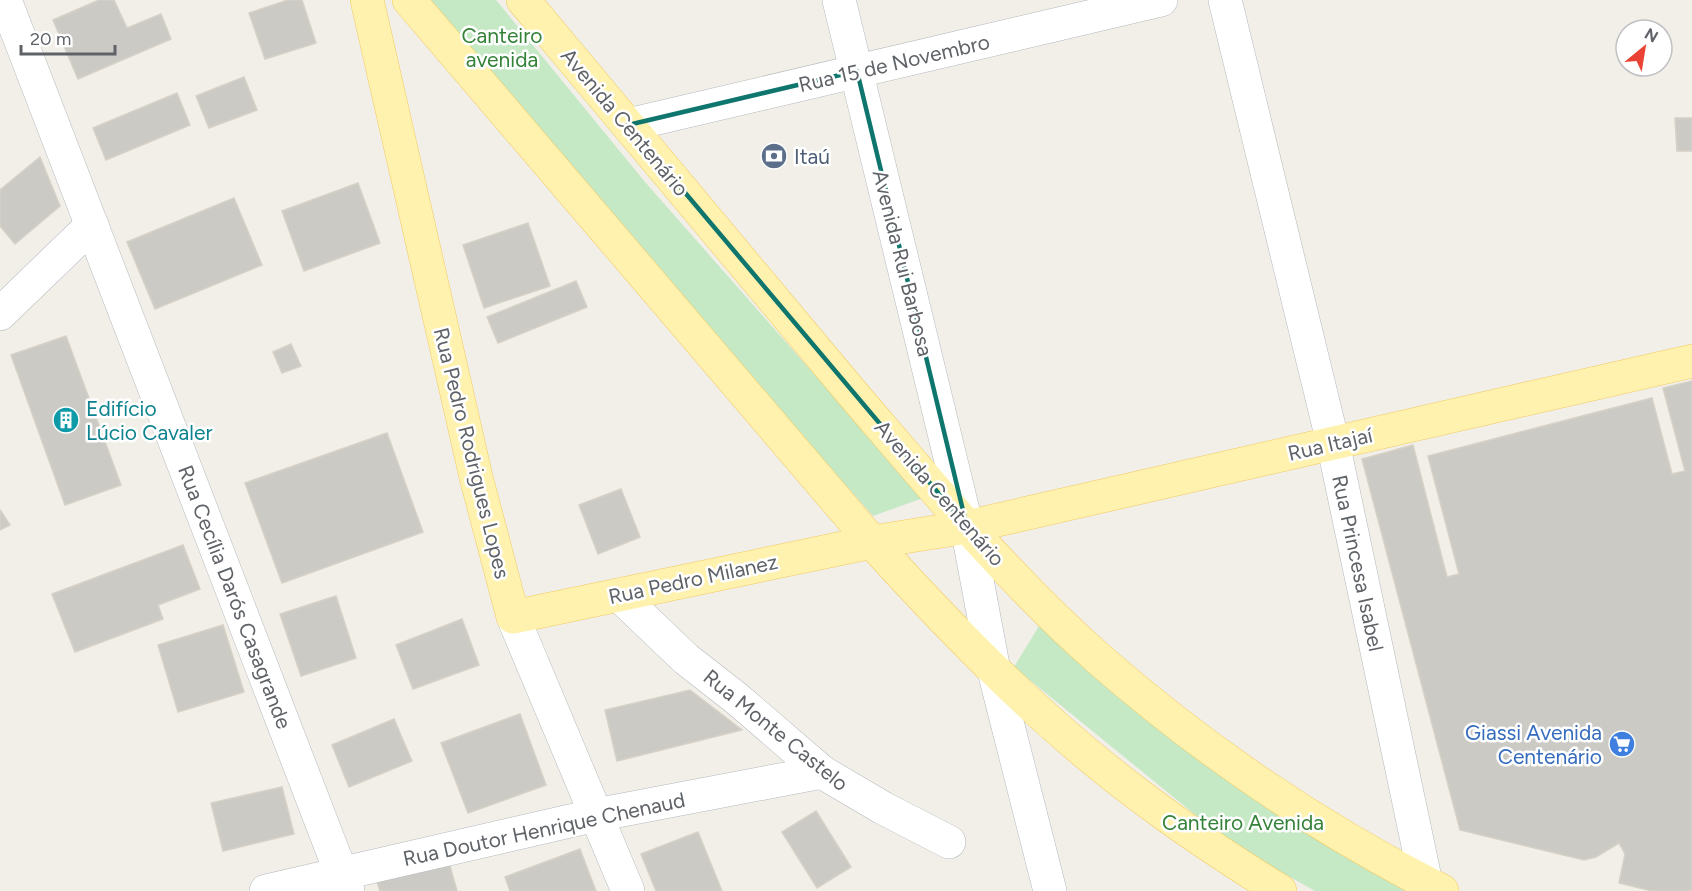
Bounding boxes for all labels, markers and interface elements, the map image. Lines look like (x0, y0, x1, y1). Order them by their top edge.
scale bar (21, 18, 116, 56)
north arrow (1614, 18, 1674, 78)
park label: Canteiro avenida (461, 23, 543, 72)
text: N (1641, 24, 1661, 47)
text: 20 m (30, 28, 71, 50)
street label: Rua 15 de Novembro (796, 29, 992, 97)
street label: Avenida Centenário (556, 43, 694, 201)
bank icon: Itaú (759, 141, 789, 171)
place label: Itaú (794, 144, 830, 169)
street label: Avenida Rui Barbosa (868, 167, 938, 359)
street label: Rua Pedro Rodrigues Lopes (429, 325, 515, 581)
place label: Edifício Lúcio Cavaler (86, 396, 213, 445)
building icon: Edifício Lúcio Cavaler (51, 405, 81, 435)
street label: Avenida Centenário (870, 415, 1010, 571)
street label: Rua Itajaí (1285, 422, 1376, 466)
street label: Rua Cecília Darós Casagrande (173, 462, 297, 732)
street label: Rua Princesa Isabel (1327, 473, 1389, 653)
street label: Rua Pedro Milanez (606, 549, 780, 609)
street label: Rua Monte Castelo (699, 664, 853, 796)
place label: Giassi Avenida Centenário (1465, 720, 1602, 769)
supermarket icon: Giassi Avenida Centenário (1607, 729, 1637, 759)
street label: Rua Doutor Henrique Chenaud (401, 787, 687, 871)
park label: Canteiro Avenida (1162, 810, 1324, 835)

